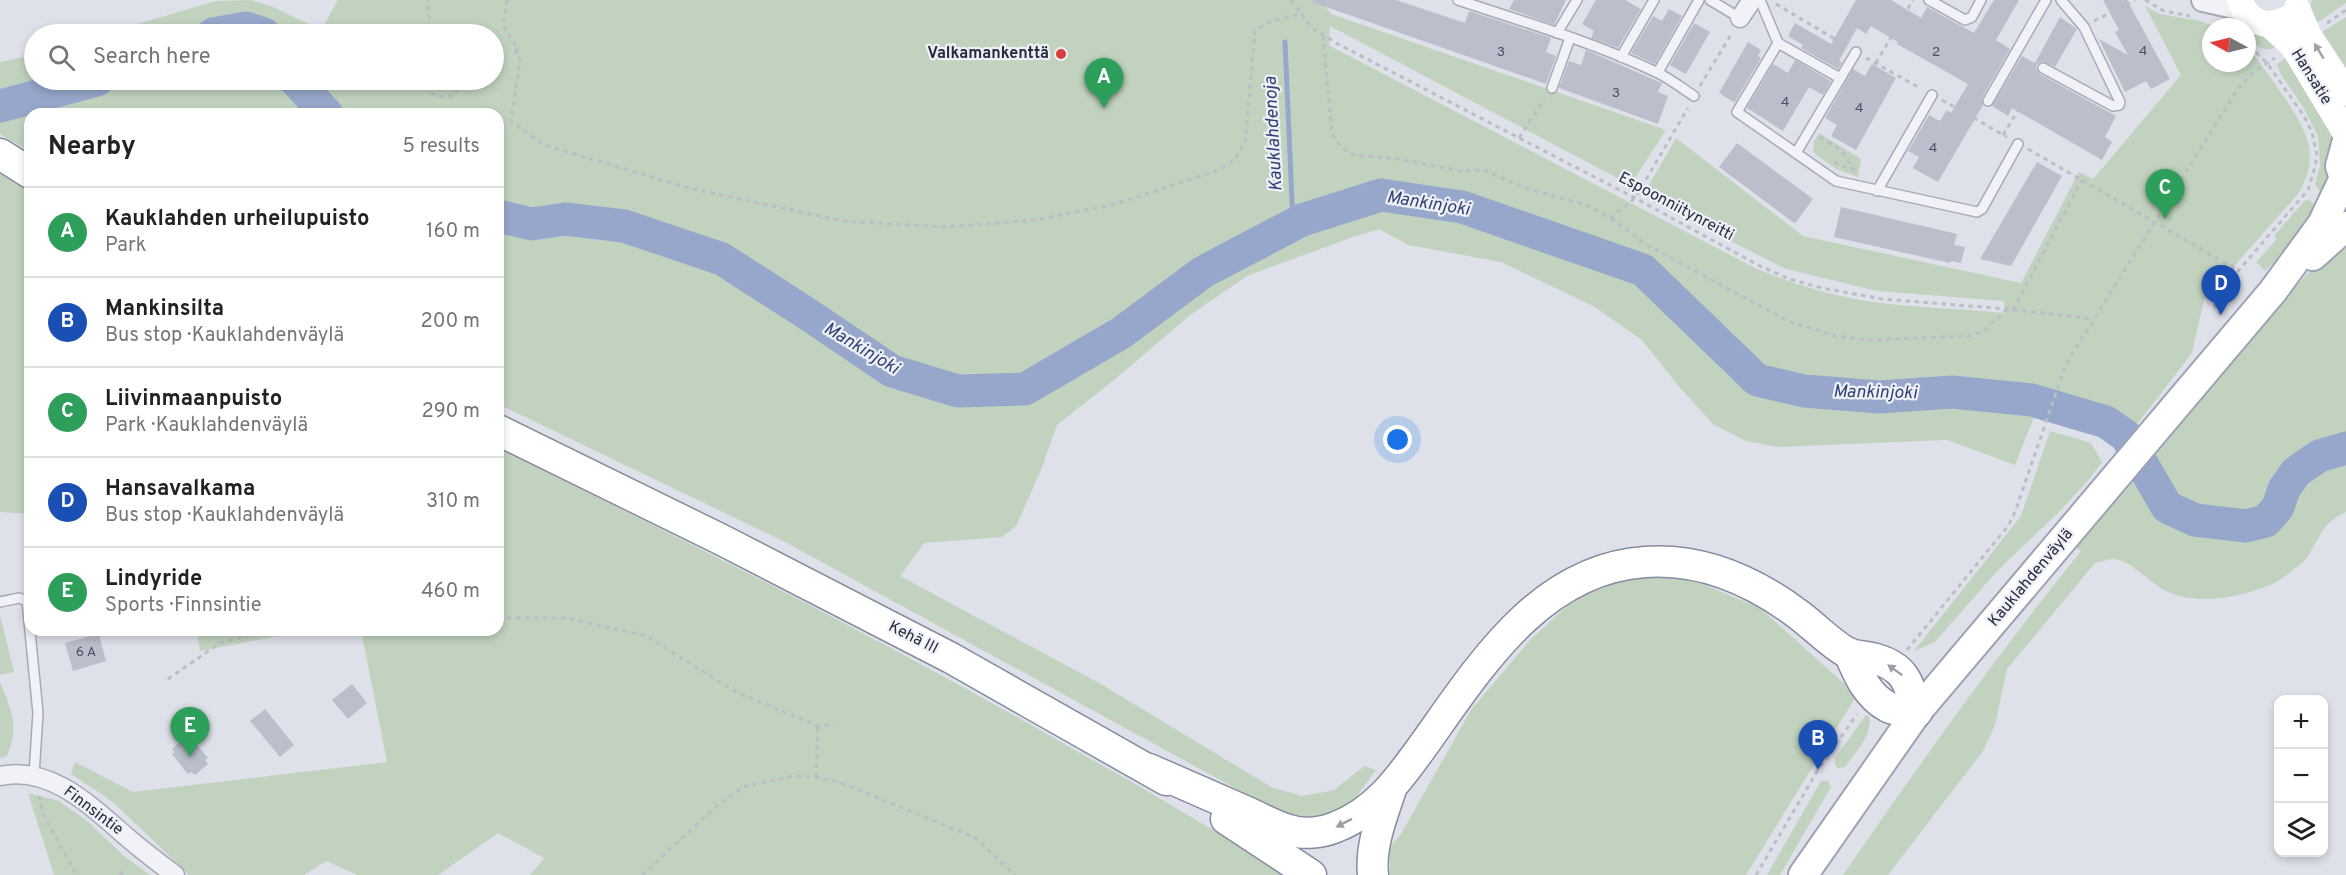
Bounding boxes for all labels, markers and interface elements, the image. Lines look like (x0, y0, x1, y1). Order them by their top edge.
north arrow (2202, 18, 2256, 72)
search box (24, 24, 504, 90)
icon: search (45, 41, 78, 74)
house number: 4 (2139, 43, 2147, 60)
one-way arrow (2313, 43, 2324, 59)
text: Search here (93, 44, 211, 71)
place label: Valkamankenttä (927, 44, 1049, 64)
house number: 3 (1497, 44, 1505, 61)
house number: 2 (1932, 44, 1940, 61)
street label: Hansatie (2286, 45, 2336, 109)
marker: Valkamankenttä (1054, 47, 1068, 61)
pin: A (1084, 58, 1124, 108)
water label: Kauklahdenoja (1259, 75, 1289, 192)
house number: 3 (1612, 85, 1620, 102)
house number: 4 (1781, 94, 1789, 111)
house number: 4 (1855, 100, 1863, 117)
text: Nearby (48, 131, 136, 164)
text: 5 results (403, 134, 480, 160)
house number: 4 (1929, 140, 1937, 157)
street label: Espoonniitynreitti (1615, 168, 1737, 246)
pin: C (2146, 170, 2184, 219)
water label: Mankinjoki (1385, 186, 1473, 222)
text: Kauklahden urheilupuisto (105, 206, 370, 233)
text: A (60, 219, 75, 245)
text: 160 m (426, 219, 480, 245)
text: Park (105, 233, 146, 259)
pin: D (2202, 266, 2240, 315)
text: Mankinsilta (105, 296, 224, 323)
text: B (61, 309, 74, 335)
text: 200 m (421, 309, 480, 335)
water label: Mankinjoki (819, 318, 904, 381)
text: Bus stop · Kauklahdenväylä (105, 323, 344, 349)
water label: Mankinjoki (1833, 381, 1919, 405)
text: Liivinmaanpuisto (105, 386, 282, 413)
text: C (61, 399, 74, 425)
text: 290 m (422, 399, 480, 425)
text: Park · Kauklahdenväylä (105, 413, 308, 439)
your location (1383, 425, 1412, 454)
text: Hansavalkama (105, 476, 255, 503)
text: D (60, 489, 75, 515)
text: 310 m (426, 489, 480, 515)
text: Bus stop · Kauklahdenväylä (105, 503, 344, 529)
street label: Kauklahdenväylä (1984, 525, 2078, 631)
text: Lindyride (105, 566, 202, 593)
text: E (61, 579, 74, 605)
text: 460 m (421, 579, 480, 605)
text: Sports · Finnsintie (105, 593, 261, 619)
street label: Kehä III (885, 617, 941, 659)
house number: 6 A (76, 644, 96, 661)
one-way arrow (1888, 664, 1904, 676)
map controls (2274, 695, 2328, 857)
button: + (2274, 695, 2328, 749)
pin: E (170, 708, 210, 757)
pin: B (1798, 720, 1838, 770)
button: − (2274, 749, 2328, 803)
street label: Finnsintie (59, 782, 127, 840)
button: layers (2274, 803, 2328, 857)
one-way arrow (1336, 818, 1353, 828)

